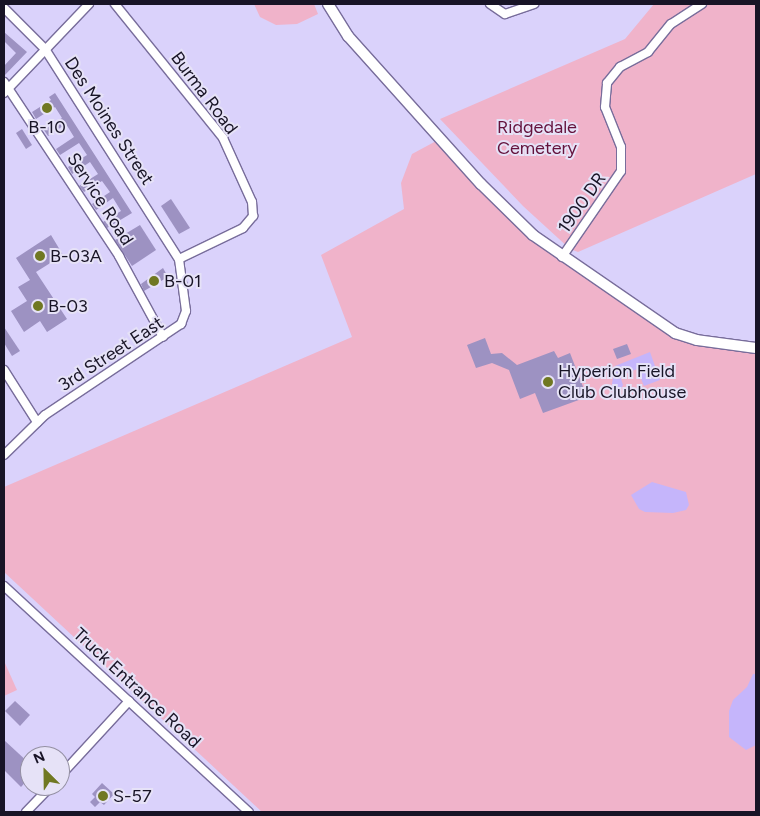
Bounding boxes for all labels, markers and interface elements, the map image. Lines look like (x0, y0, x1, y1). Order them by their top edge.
street label: Burma Road (166, 48, 242, 138)
street label: Des Moines Street (60, 53, 158, 189)
marker: B-10 (41, 102, 53, 114)
place label: B-10 (28, 116, 66, 138)
park label: Ridgedale Cemetery (497, 117, 577, 160)
street label: Service Road (62, 149, 138, 249)
street label: 1900 DR (553, 169, 611, 237)
place label: B-03A (50, 245, 102, 267)
marker: B-03A (34, 250, 46, 262)
place label: B-01 (164, 270, 201, 292)
marker: B-01 (148, 275, 160, 287)
place label: B-03 (48, 295, 88, 317)
marker: B-03 (32, 300, 44, 312)
street label: 3rd Street East (54, 312, 168, 396)
place label: Hyperion Field Club Clubhouse (558, 361, 686, 404)
marker: Hyperion Field Club Clubhouse (542, 376, 554, 388)
street label: Truck Entrance Road (69, 623, 205, 753)
north arrow (20, 746, 70, 796)
text: N (31, 748, 48, 768)
place label: S-57 (113, 785, 152, 807)
marker: S-57 (97, 790, 109, 802)

